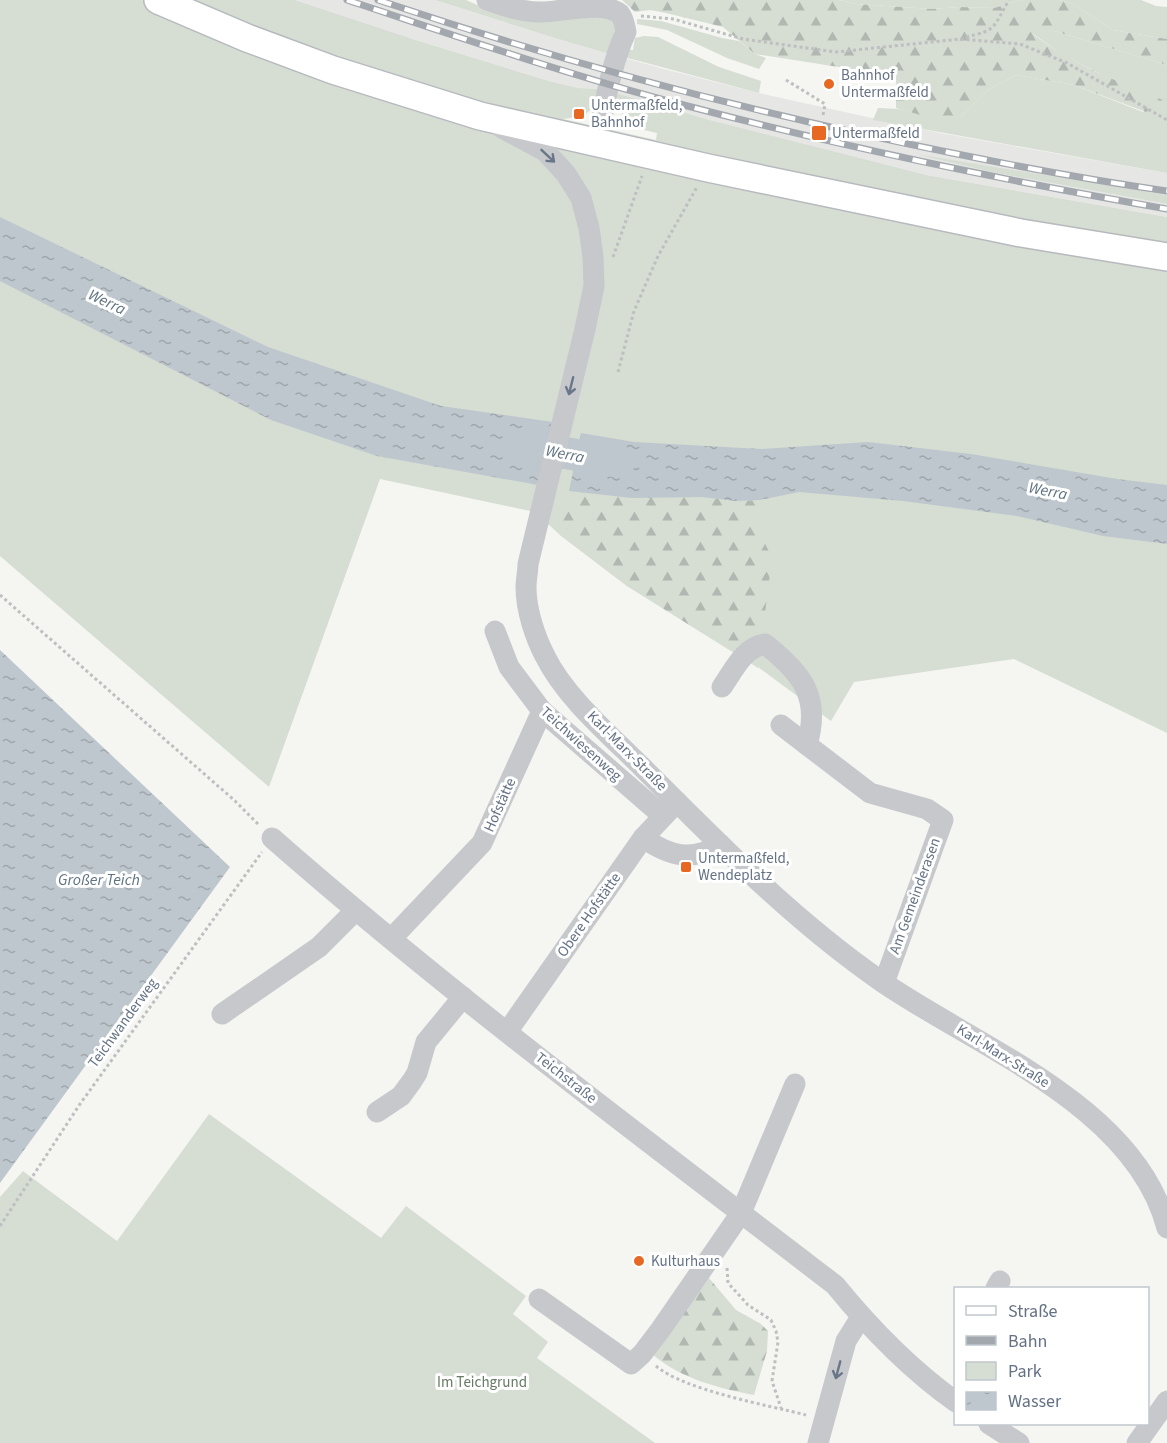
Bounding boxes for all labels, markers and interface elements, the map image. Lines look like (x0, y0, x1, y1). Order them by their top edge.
place label: Bahnhof Untermaßfeld (841, 65, 929, 103)
marker: Bahnhof Untermaßfeld (822, 77, 836, 91)
place label: Untermaßfeld, Bahnhof (591, 95, 683, 133)
marker: Untermaßfeld, Bahnhof (572, 107, 586, 121)
place label: Untermaßfeld (832, 123, 920, 144)
marker: Untermaßfeld (810, 124, 828, 142)
one-way arrow (541, 149, 556, 163)
water label: Werra (85, 284, 130, 320)
one-way arrow (565, 376, 577, 395)
water label: Werra (544, 439, 587, 469)
water label: Werra (1027, 476, 1070, 506)
street label: Teichwiesenweg (536, 702, 626, 786)
street label: Karl-Marx-Straße (582, 706, 672, 796)
street label: Hofstätte (479, 775, 521, 835)
street label: Am Gemeinderasen (884, 835, 946, 957)
place label: Untermaßfeld, Wendeplatz (698, 848, 790, 886)
marker: Untermaßfeld, Wendeplatz (679, 860, 693, 874)
water label: Großer Teich (58, 869, 140, 891)
street label: Obere Hofstätte (552, 869, 626, 961)
street label: Teichwanderweg (83, 973, 163, 1072)
street label: Karl-Marx-Straße (953, 1019, 1053, 1093)
street label: Teichstraße (531, 1047, 601, 1109)
place label: Kulturhaus (651, 1251, 720, 1272)
marker: Kulturhaus (632, 1254, 646, 1268)
legend (954, 1287, 1149, 1425)
text: Straße (1008, 1299, 1058, 1324)
text: Bahn (1008, 1329, 1047, 1354)
text: Park (1008, 1359, 1042, 1384)
one-way arrow (832, 1360, 843, 1379)
park label: Im Teichgrund (437, 1372, 527, 1393)
text: Wasser (1008, 1389, 1062, 1414)

